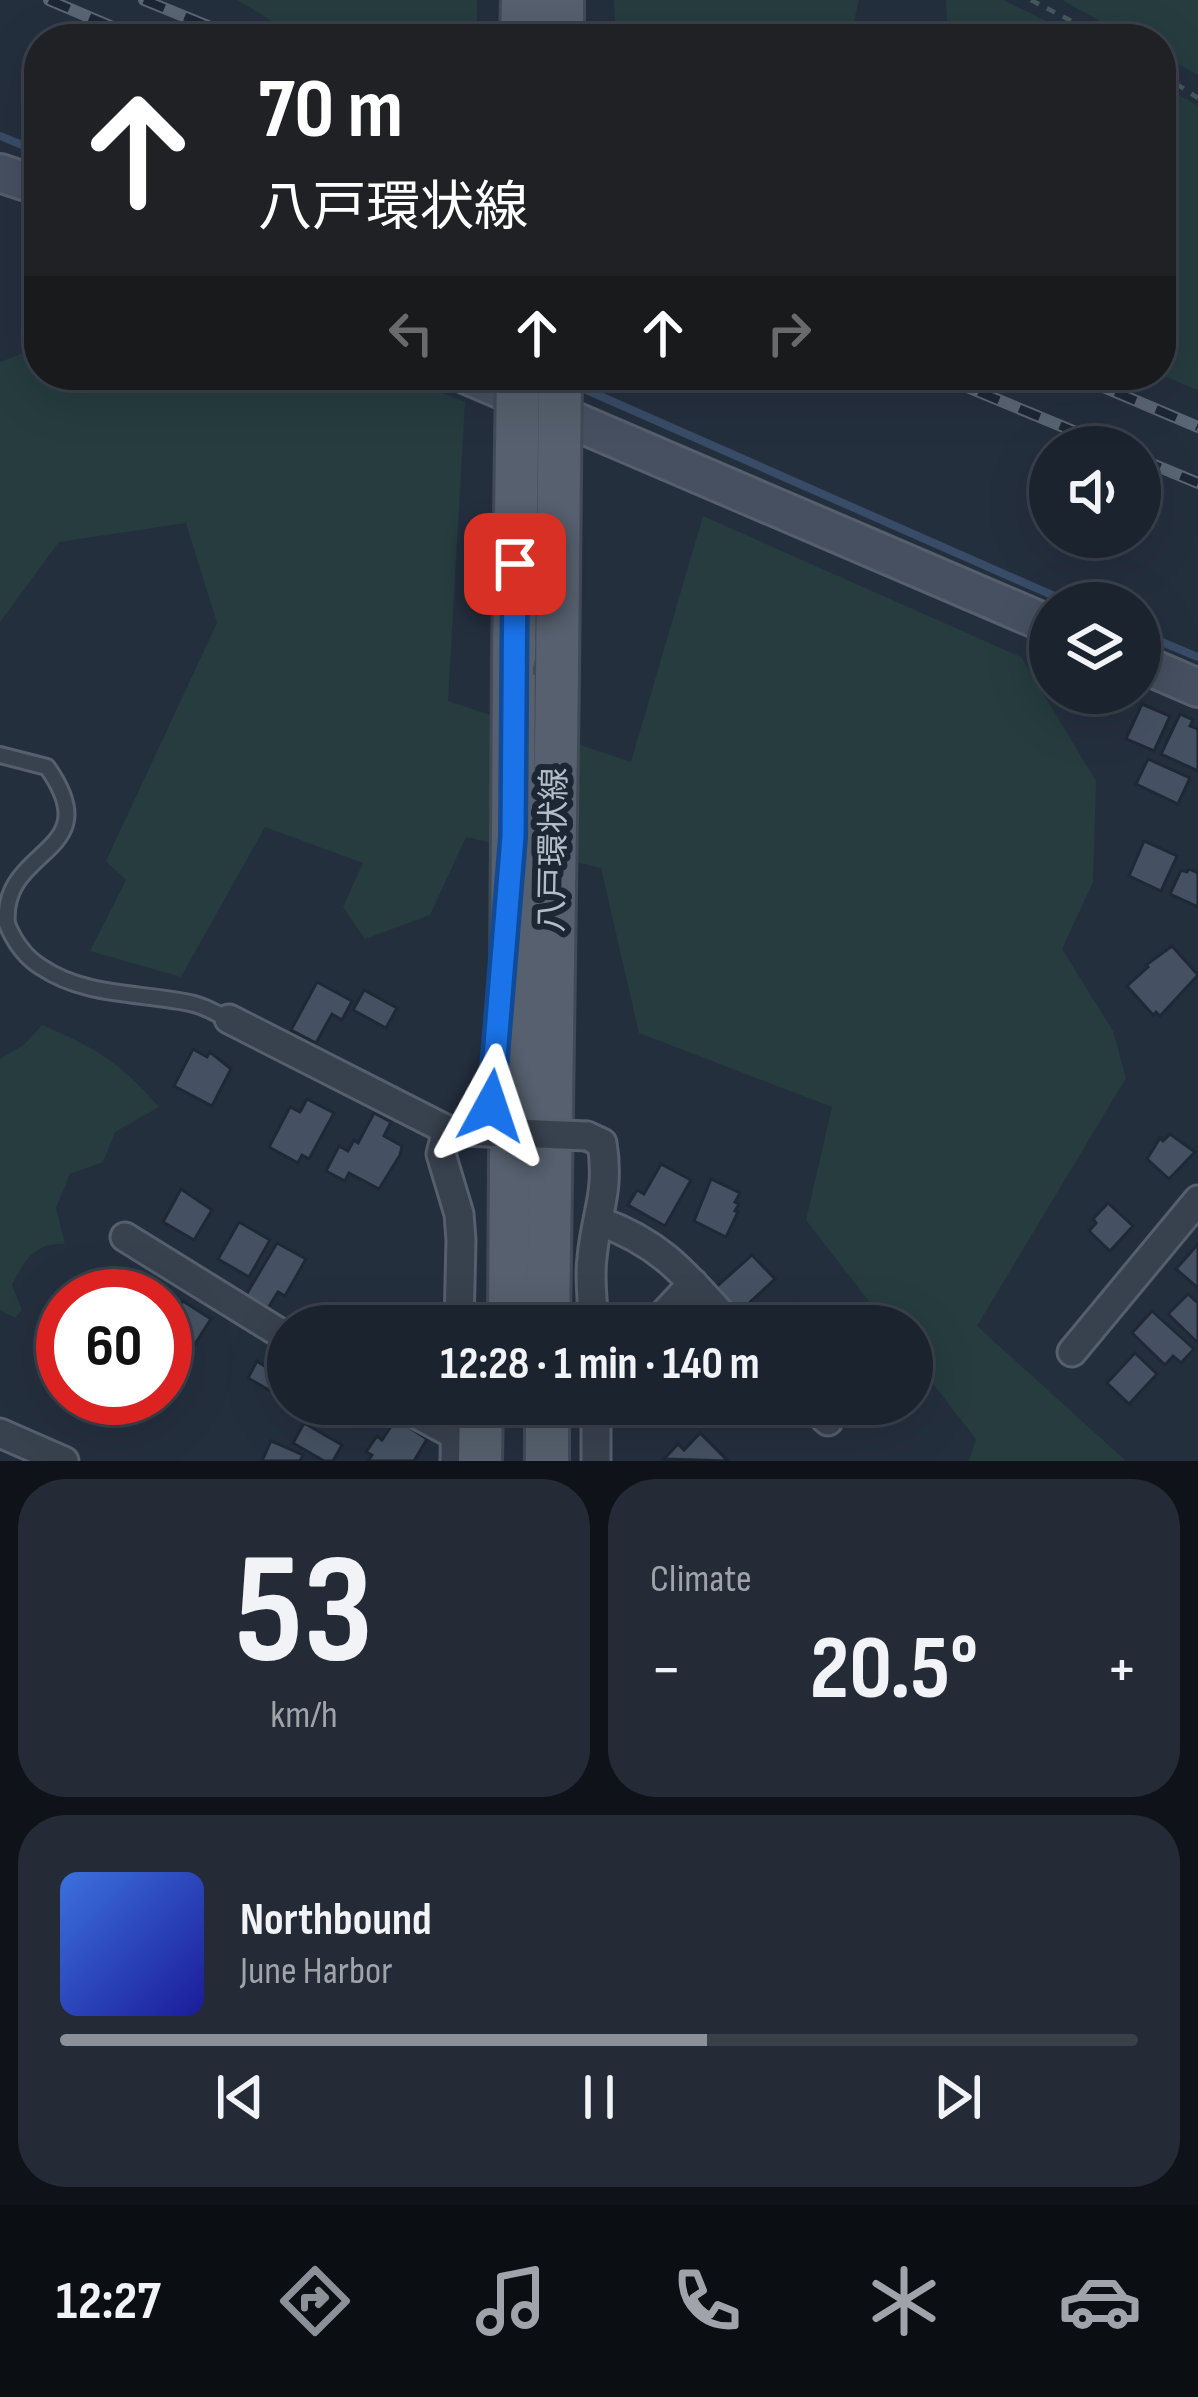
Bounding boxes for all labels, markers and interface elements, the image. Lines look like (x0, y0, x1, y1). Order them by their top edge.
text: 70 m (258, 60, 403, 161)
icon: ahead (60, 72, 216, 228)
text: 八戸環状線 (258, 176, 528, 241)
icon: left (378, 300, 444, 366)
icon: ahead (504, 300, 570, 366)
icon: ahead (630, 300, 696, 366)
icon: right (756, 300, 822, 366)
map controls (1029, 426, 1161, 714)
button: sound (1029, 426, 1161, 558)
pin (464, 513, 566, 615)
icon: arrive (482, 531, 548, 597)
button: layers (1029, 582, 1161, 714)
street label: 八戸環状線 (533, 767, 575, 933)
position arrow (428, 1043, 554, 1169)
speed limit sign: 60 (36, 1269, 192, 1425)
text: 12:28 · 1 min · 140 m (440, 1337, 760, 1392)
text: 53 (235, 1520, 373, 1707)
text: Climate (650, 1556, 752, 1603)
text: 20.5° (810, 1616, 978, 1724)
text: − (650, 1631, 682, 1710)
text: + (1106, 1631, 1138, 1710)
text: km/h (270, 1692, 338, 1739)
text: Northbound (240, 1893, 432, 1948)
text: June Harbor (240, 1948, 392, 1995)
icon: previous (207, 2064, 273, 2130)
icon: pause (566, 2064, 632, 2130)
icon: next (925, 2064, 991, 2130)
icon: directions (273, 2259, 357, 2343)
icon: music (469, 2259, 553, 2343)
icon: phone (665, 2259, 749, 2343)
icon: climate (862, 2259, 946, 2343)
icon: car (1058, 2259, 1142, 2343)
text: 12:27 (56, 2269, 161, 2334)

